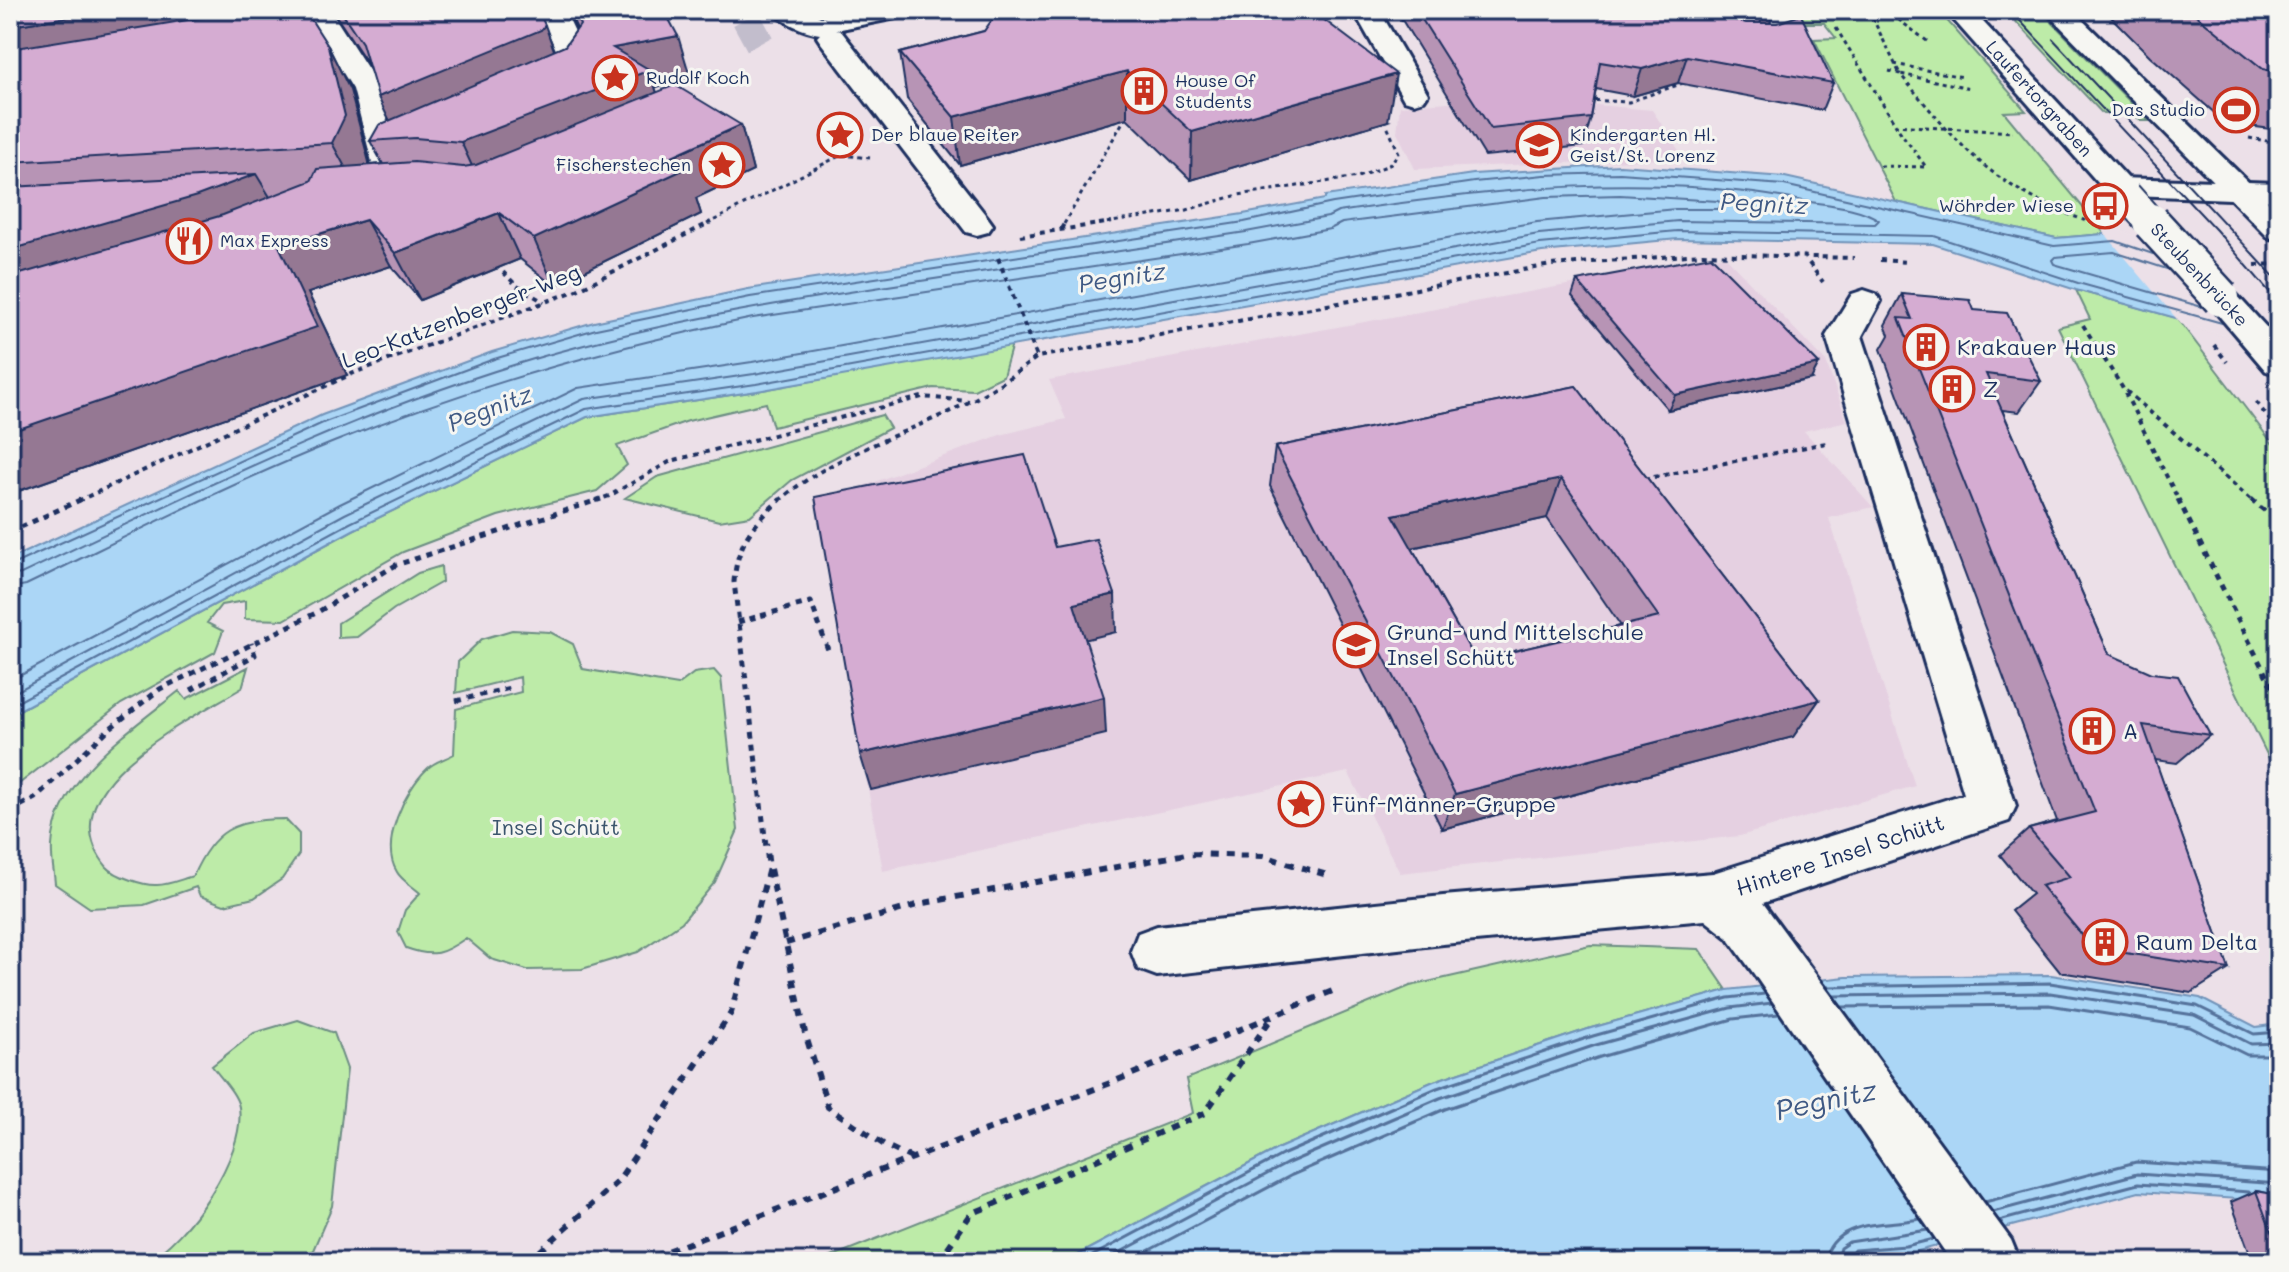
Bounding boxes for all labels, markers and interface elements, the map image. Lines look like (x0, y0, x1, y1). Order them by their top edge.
street label: Laufertorgraben (1981, 35, 2098, 162)
place icon: Rudolf Koch (591, 54, 639, 102)
place label: Rudolf Koch (646, 65, 749, 89)
building icon: House Of Students (1120, 67, 1168, 115)
place label: House Of Students (1175, 68, 1256, 113)
sports icon: Das Studio (2212, 86, 2260, 134)
place label: Das Studio (2111, 97, 2205, 121)
place icon: Der blaue Reiter (816, 111, 864, 159)
school or university icon: Kindergarten Hl. Geist/St. Lorenz (1515, 121, 1563, 169)
place label: Der blaue Reiter (871, 122, 1020, 146)
place label: Kindergarten Hl. Geist/St. Lorenz (1570, 122, 1716, 167)
place icon: Fischerstechen (698, 141, 746, 189)
place label: Fischerstechen (556, 152, 691, 176)
bus stop icon: Wöhrder Wiese (2081, 182, 2129, 230)
water label: Pegnitz (1719, 185, 1809, 220)
place label: Wöhrder Wiese (1939, 193, 2074, 217)
restaurant icon: Max Express (165, 217, 213, 265)
street label: Steubenbrücke (2146, 217, 2254, 331)
place label: Max Express (220, 228, 329, 252)
water label: Pegnitz (1076, 254, 1168, 299)
street label: Leo-Katzenberger-Weg (337, 257, 584, 374)
building icon: Krakauer Haus (1902, 323, 1950, 371)
place label: Krakauer Haus (1957, 332, 2116, 361)
building icon: Z (1928, 365, 1976, 413)
place label: Z (1983, 374, 1998, 403)
water label: Pegnitz (443, 377, 537, 438)
place label: Grund- und Mittelschule Insel Schütt (1387, 617, 1644, 671)
school or university icon: Grund- und Mittelschule Insel Schütt (1332, 621, 1380, 669)
building icon: A (2068, 707, 2116, 755)
place label: A (2123, 716, 2138, 745)
place icon: Fünf-Männer-Gruppe (1277, 780, 1325, 828)
place label: Fünf-Männer-Gruppe (1332, 789, 1556, 818)
street label: Hintere Insel Schütt (1732, 807, 1948, 902)
park label: Insel Schütt (492, 812, 620, 841)
building icon: Raum Delta (2081, 918, 2129, 966)
place label: Raum Delta (2136, 927, 2258, 956)
water label: Pegnitz (1772, 1071, 1880, 1127)

